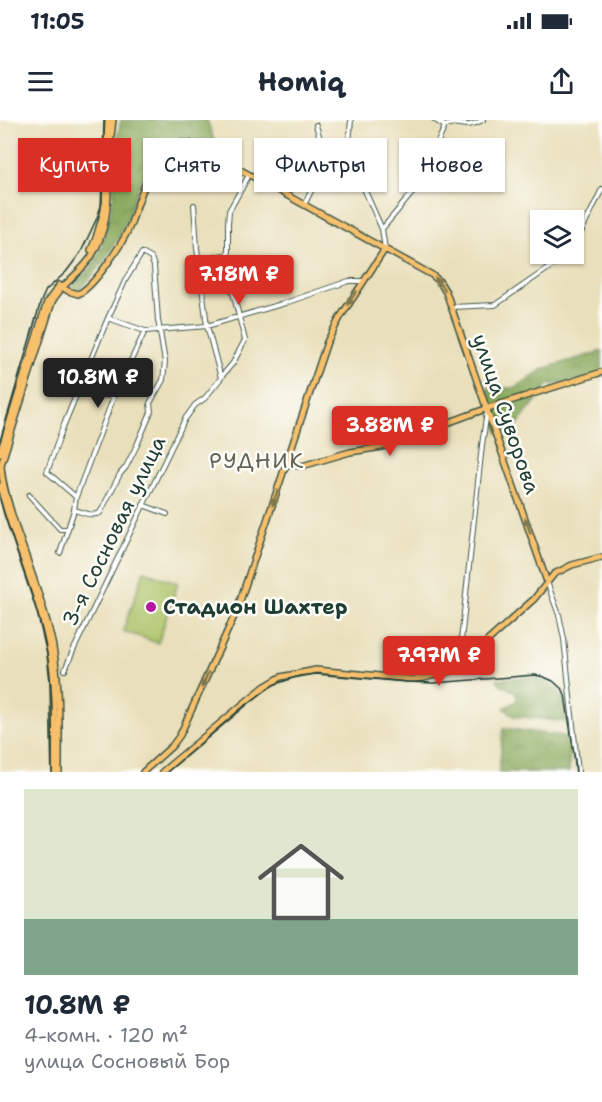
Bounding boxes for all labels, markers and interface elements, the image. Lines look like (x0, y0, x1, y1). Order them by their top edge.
text: 11:05 (30, 7, 85, 36)
text: Homiq (258, 63, 344, 100)
icon: menu (24, 65, 57, 98)
icon: share (545, 65, 578, 98)
chip: Купить (18, 138, 131, 192)
chip: Снять (143, 138, 242, 192)
chip: Фильтры (254, 138, 387, 192)
chip: Новое (399, 138, 505, 192)
map controls (530, 210, 584, 264)
button: layers (530, 210, 584, 264)
pin: 7.18M ₽ (184, 255, 294, 306)
text: 7.18M ₽ (199, 261, 279, 287)
one-way arrow (435, 277, 447, 292)
one-way arrow (347, 290, 358, 306)
street label: улица Суворова (465, 330, 547, 498)
pin: 10.8M ₽ (43, 358, 153, 409)
text: 10.8M ₽ (57, 364, 139, 390)
pin: 3.88M ₽ (335, 406, 445, 457)
text: 3.88M ₽ (346, 412, 434, 438)
street label: 3-я Сосновая улица (56, 431, 172, 631)
district label: РУДНИК (209, 446, 305, 475)
one-way arrow (269, 489, 279, 507)
one-way arrow (523, 517, 533, 535)
place label: Стадион Шахтер (163, 593, 347, 621)
marker: Стадион Шахтер (144, 600, 158, 614)
pin: 7.97M ₽ (384, 636, 494, 687)
text: 7.97M ₽ (397, 642, 481, 668)
one-way arrow (200, 672, 210, 690)
icon: home (247, 828, 355, 936)
text: 10.8M ₽ (24, 987, 131, 1022)
text: 4-комн. · 120 m² (24, 1022, 188, 1048)
text: улица Сосновый Бор (24, 1048, 230, 1074)

